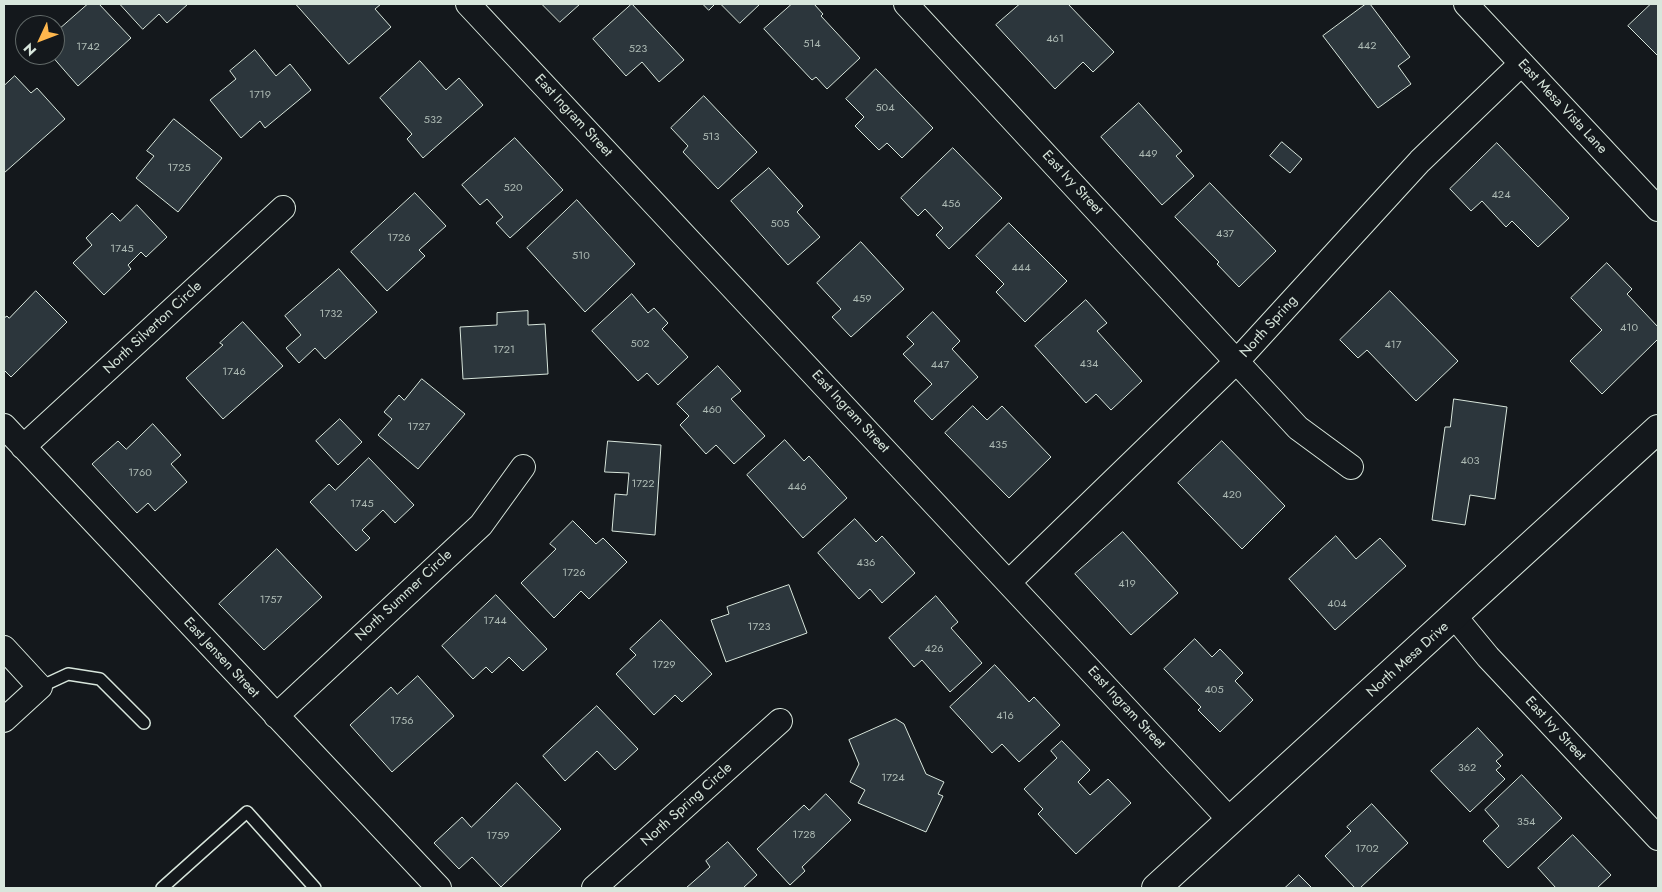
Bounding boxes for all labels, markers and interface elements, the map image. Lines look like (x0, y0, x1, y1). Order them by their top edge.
north arrow (15, 15, 65, 65)
house number: 461 (1046, 32, 1064, 46)
house number: 514 (803, 37, 821, 51)
text: N (19, 39, 41, 60)
house number: 442 (1357, 39, 1377, 53)
house number: 1742 (76, 40, 100, 54)
house number: 523 (629, 42, 647, 56)
street label: East Mesa Vista Lane (1514, 56, 1610, 158)
street label: East Ingram Street (531, 71, 615, 161)
house number: 1719 (249, 88, 271, 102)
house number: 504 (875, 101, 895, 115)
house number: 532 (424, 113, 442, 127)
house number: 513 (702, 130, 720, 144)
house number: 449 (1138, 147, 1158, 161)
street label: East Ivy Street (1038, 148, 1106, 218)
house number: 1725 (167, 161, 191, 175)
house number: 520 (503, 181, 523, 195)
house number: 424 (1491, 188, 1511, 202)
house number: 456 (942, 197, 960, 211)
house number: 505 (770, 217, 790, 231)
house number: 437 (1216, 227, 1234, 241)
house number: 1726 (387, 231, 411, 245)
house number: 1745 (110, 242, 134, 256)
house number: 510 (572, 249, 590, 263)
house number: 444 (1011, 261, 1031, 275)
street label: North Silverton Circle (100, 278, 206, 378)
house number: 459 (853, 292, 871, 306)
street label: North Spring (1237, 293, 1301, 361)
house number: 1732 (320, 307, 342, 321)
house number: 410 (1620, 321, 1638, 335)
house number: 502 (630, 337, 650, 351)
house number: 417 (1384, 338, 1402, 352)
house number: 1721 (493, 343, 515, 357)
house number: 434 (1080, 357, 1098, 371)
house number: 447 (931, 358, 949, 372)
house number: 1746 (222, 365, 246, 379)
street label: East Ingram Street (808, 367, 892, 457)
house number: 460 (702, 403, 722, 417)
house number: 1727 (408, 420, 430, 434)
house number: 435 (989, 438, 1007, 452)
house number: 403 (1460, 454, 1480, 468)
house number: 1760 (128, 466, 152, 480)
house number: 1722 (631, 477, 655, 491)
house number: 446 (787, 480, 807, 494)
house number: 420 (1222, 488, 1242, 502)
house number: 1745 (350, 497, 374, 511)
street label: North Summer Circle (352, 547, 456, 645)
house number: 436 (857, 556, 875, 570)
house number: 1726 (562, 566, 586, 580)
house number: 419 (1118, 577, 1136, 591)
house number: 1757 (260, 593, 282, 607)
house number: 404 (1327, 597, 1347, 611)
street label: East Jensen Street (180, 614, 262, 702)
house number: 1744 (483, 614, 507, 628)
street label: North Mesa Drive (1364, 619, 1452, 701)
house number: 1723 (748, 620, 770, 634)
house number: 426 (924, 642, 944, 656)
house number: 1729 (652, 658, 676, 672)
street label: East Ingram Street (1084, 663, 1168, 753)
house number: 405 (1204, 683, 1224, 697)
street label: East Ivy Street (1521, 694, 1589, 764)
house number: 416 (996, 709, 1014, 723)
house number: 1756 (390, 714, 414, 728)
street label: North Spring Circle (638, 760, 736, 850)
house number: 362 (1458, 761, 1476, 775)
house number: 1724 (881, 771, 905, 785)
house number: 354 (1517, 815, 1535, 829)
house number: 1728 (793, 828, 815, 842)
house number: 1759 (486, 829, 510, 843)
house number: 1702 (1355, 842, 1379, 856)

